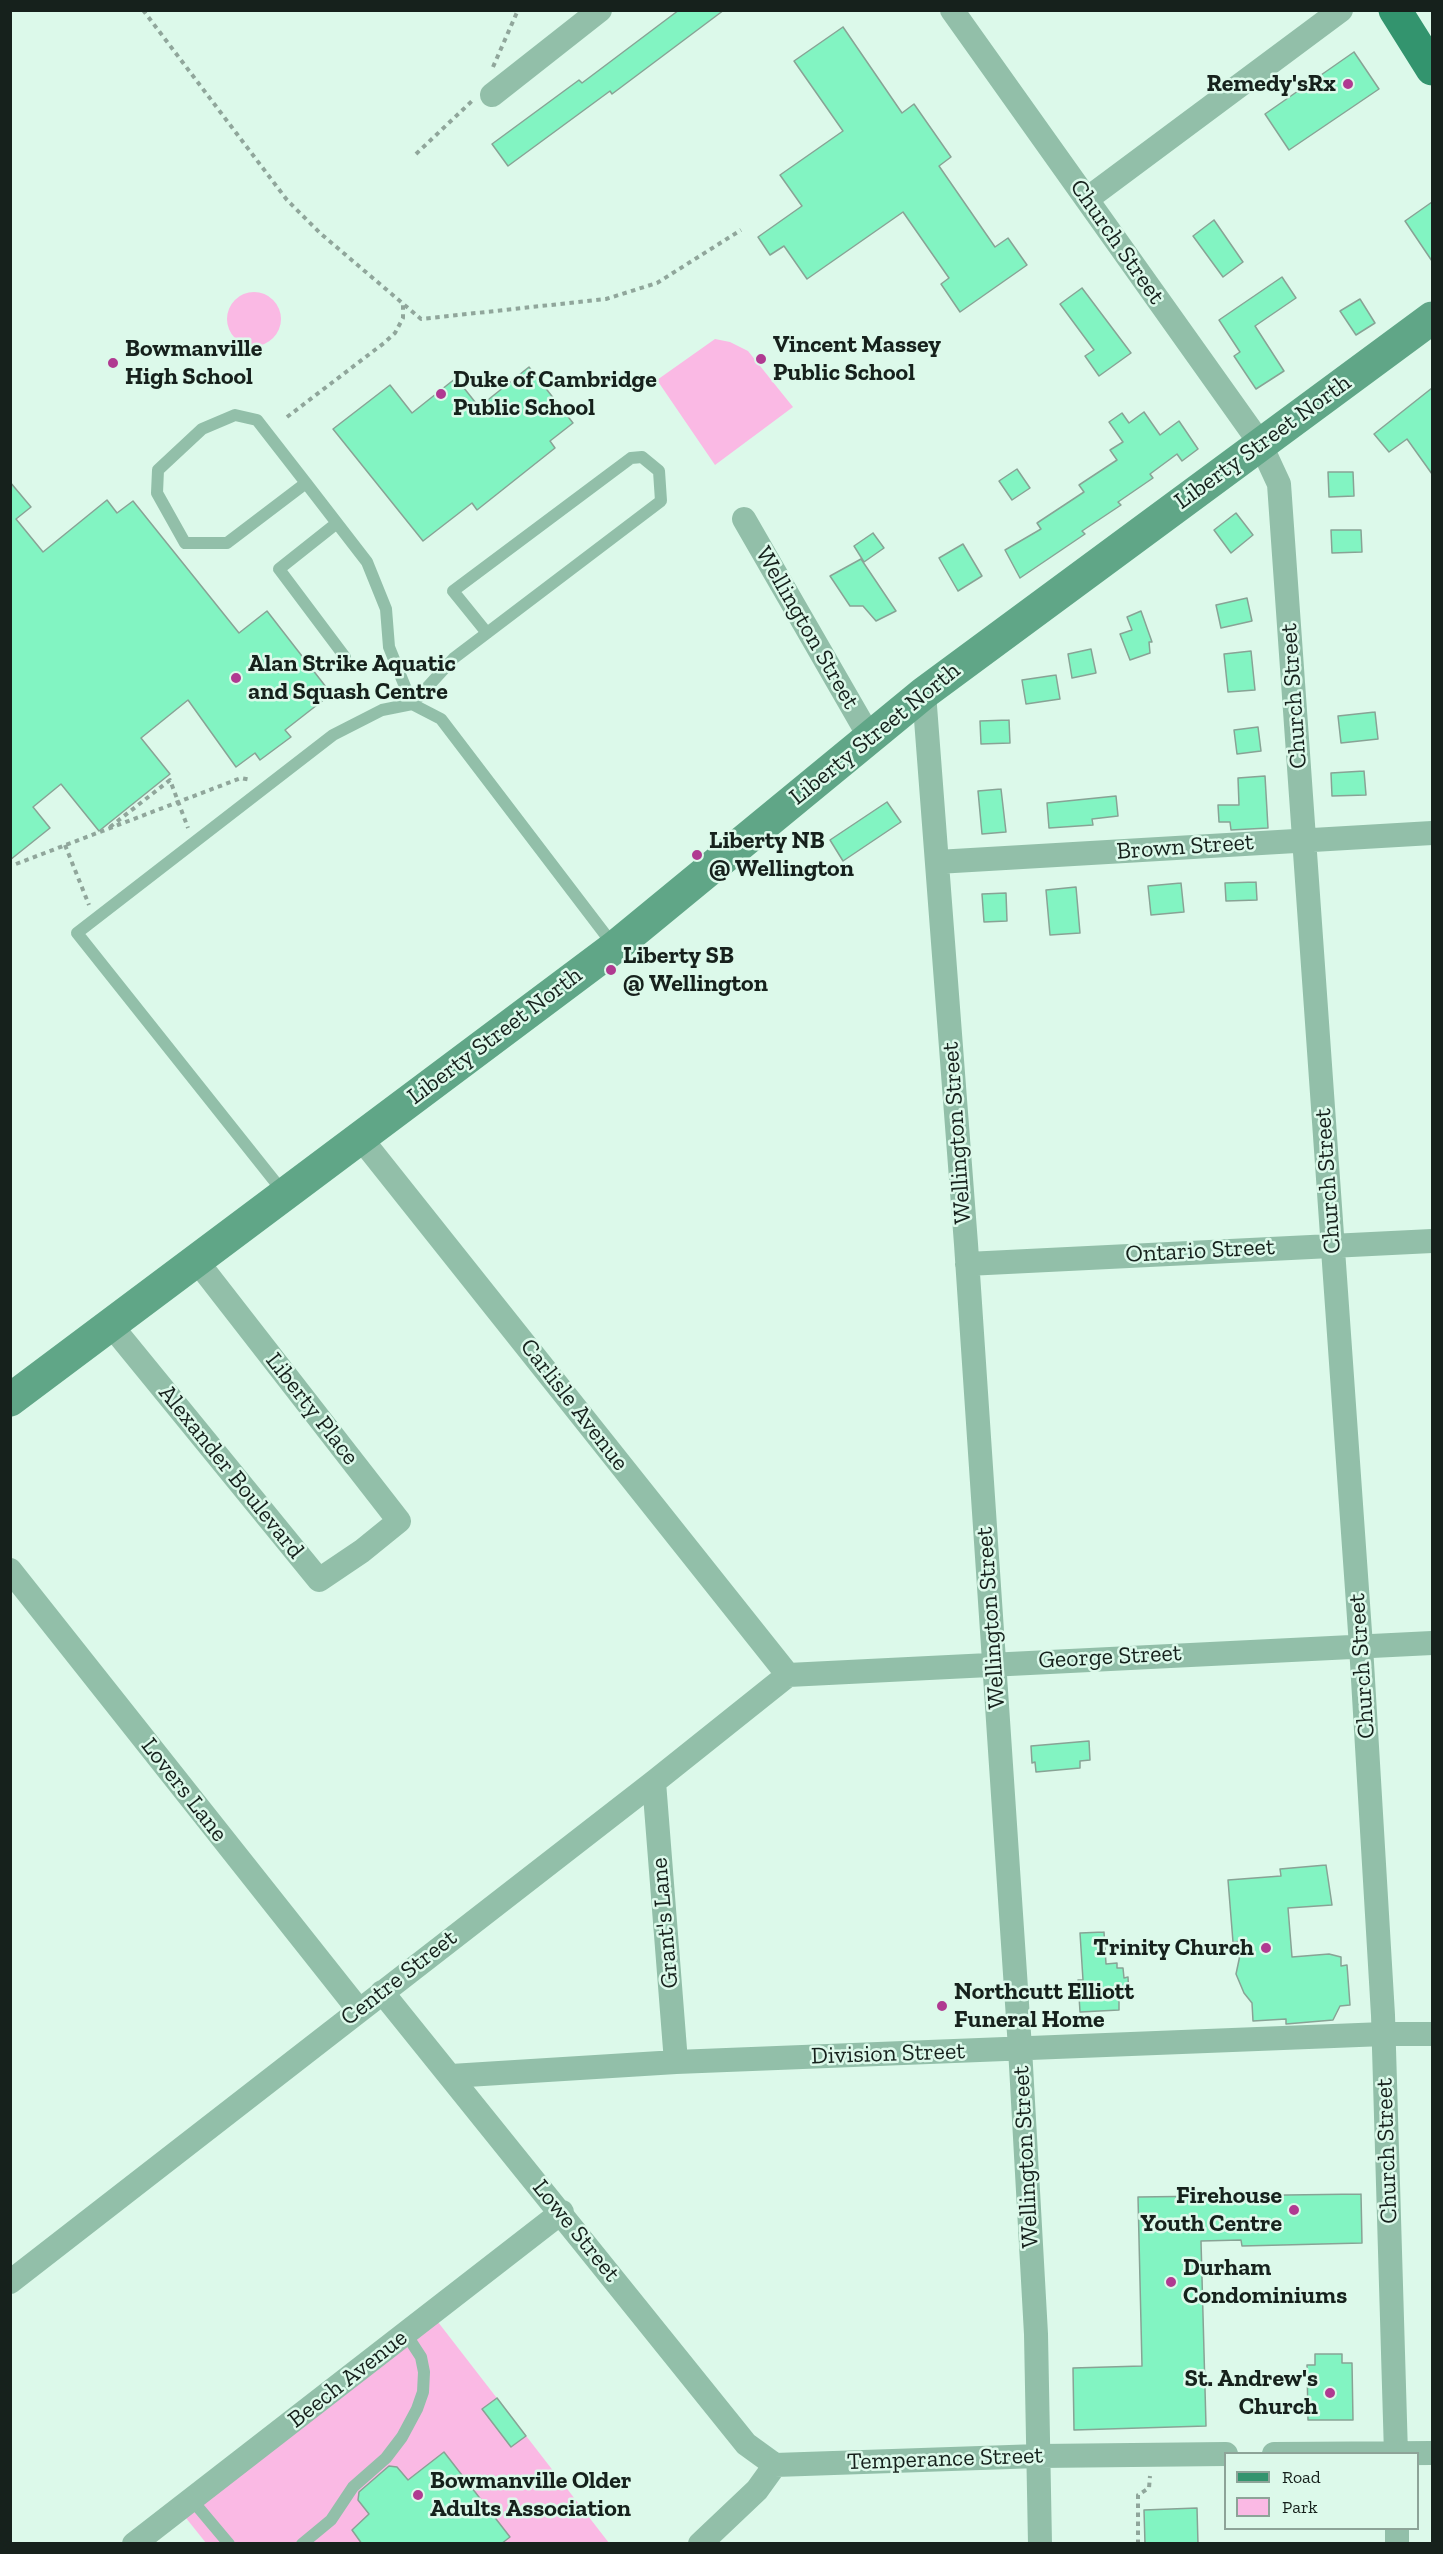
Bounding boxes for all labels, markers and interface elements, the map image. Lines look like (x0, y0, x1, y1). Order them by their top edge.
place label: Remedy'sRx (1207, 70, 1336, 98)
marker: Remedy'sRx (1341, 77, 1355, 91)
street label: Church Street (1063, 174, 1171, 310)
place label: Vincent Massey Public School (773, 331, 941, 387)
place label: Bowmanville High School (125, 335, 262, 391)
marker: Vincent Massey Public School (754, 352, 768, 366)
marker: Bowmanville High School (106, 356, 120, 370)
place label: Duke of Cambridge Public School (453, 366, 657, 422)
street label: Liberty Street North (1169, 368, 1357, 516)
marker: Duke of Cambridge Public School (434, 387, 448, 401)
street label: Wellington Street (749, 542, 865, 714)
street label: Church Street (1275, 622, 1313, 770)
place label: Alan Strike Aquatic and Squash Centre (248, 650, 456, 706)
street label: Liberty Street North (784, 656, 966, 812)
marker: Alan Strike Aquatic and Squash Centre (229, 671, 243, 685)
place label: Liberty NB @ Wellington (709, 827, 854, 883)
street label: Brown Street (1115, 828, 1255, 866)
marker: Liberty NB @ Wellington (690, 848, 704, 862)
place label: Liberty SB @ Wellington (623, 942, 768, 998)
street label: Liberty Street North (402, 961, 588, 1111)
marker: Liberty SB @ Wellington (604, 963, 618, 977)
street label: Wellington Street (936, 1041, 978, 1225)
street label: Church Street (1309, 1107, 1347, 1255)
street label: Ontario Street (1125, 1233, 1275, 1269)
street label: Carlisle Avenue (513, 1333, 635, 1477)
street label: Liberty Place (259, 1347, 365, 1471)
street label: Alexander Boulevard (152, 1379, 310, 1565)
street label: Wellington Street (970, 1526, 1012, 1710)
street label: Church Street (1343, 1592, 1381, 1740)
street label: George Street (1038, 1639, 1182, 1675)
street label: Lovers Lane (135, 1732, 233, 1848)
street label: Grant's Lane (645, 1856, 685, 1990)
street label: Centre Street (335, 1924, 463, 2032)
place label: Trinity Church (1093, 1934, 1254, 1962)
marker: Trinity Church (1259, 1941, 1273, 1955)
place label: Northcutt Elliott Funeral Home (954, 1978, 1134, 2034)
marker: Northcutt Elliott Funeral Home (935, 1999, 949, 2013)
street label: Division Street (810, 2037, 966, 2071)
street label: Wellington Street (1007, 2065, 1045, 2249)
street label: Church Street (1370, 2078, 1404, 2224)
street label: Lowe Street (526, 2174, 626, 2288)
place label: Firehouse Youth Centre (1141, 2182, 1282, 2238)
marker: Firehouse Youth Centre (1287, 2203, 1301, 2217)
place label: Durham Condominiums (1183, 2254, 1347, 2310)
marker: Durham Condominiums (1164, 2275, 1178, 2289)
street label: Beech Avenue (283, 2324, 413, 2434)
place label: St. Andrew's Church (1185, 2365, 1318, 2421)
marker: St. Andrew's Church (1323, 2386, 1337, 2400)
street label: Temperance Street (846, 2441, 1044, 2477)
legend (1224, 2452, 1419, 2530)
text: Road (1282, 2466, 1321, 2488)
place label: Bowmanville Older Adults Association (430, 2467, 631, 2523)
marker: Bowmanville Older Adults Association (411, 2488, 425, 2502)
text: Park (1282, 2496, 1318, 2518)

